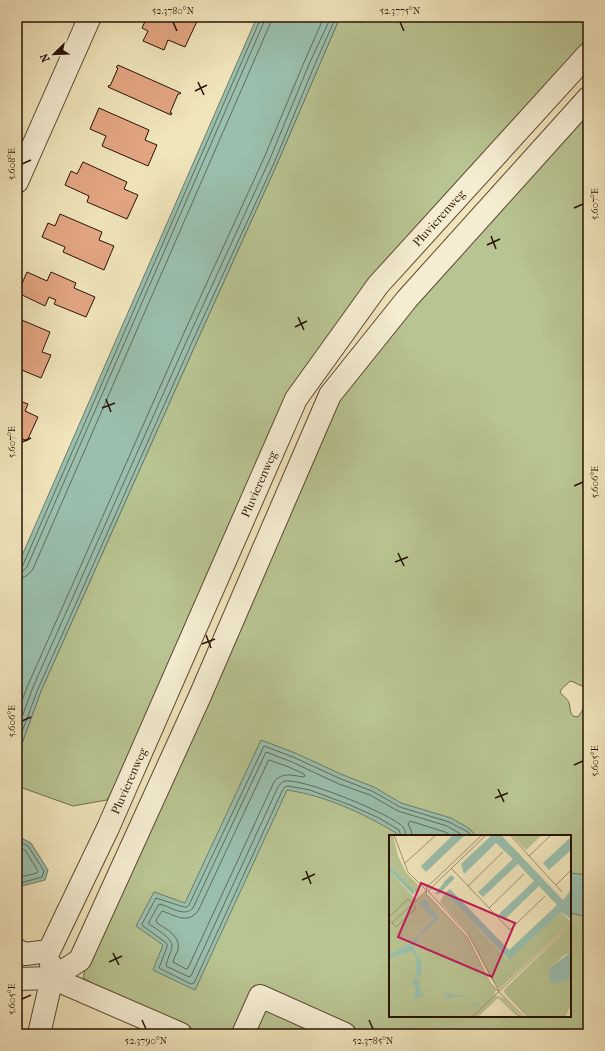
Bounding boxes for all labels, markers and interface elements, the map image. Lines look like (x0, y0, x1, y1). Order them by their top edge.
text: 52.3780°N (152, 5, 194, 17)
text: 52.3775°N (380, 5, 421, 17)
north arrow (34, 34, 74, 74)
text: N (37, 51, 53, 64)
text: 5.608°E (6, 148, 18, 180)
street label: Pluvierenweg (410, 186, 468, 249)
text: 5.607°E (589, 188, 601, 220)
text: 5.607°E (6, 426, 18, 458)
street label: Pluvierenweg (238, 448, 280, 519)
text: 5.606°E (589, 466, 601, 498)
text: 5.606°E (6, 705, 18, 737)
street label: Pluvierenweg (108, 745, 150, 816)
text: 5.605°E (589, 745, 601, 777)
inset map (389, 835, 571, 1017)
text: 5.605°E (6, 983, 18, 1015)
text: 52.3790°N (125, 1035, 168, 1047)
text: 52.3785°N (353, 1035, 394, 1047)

